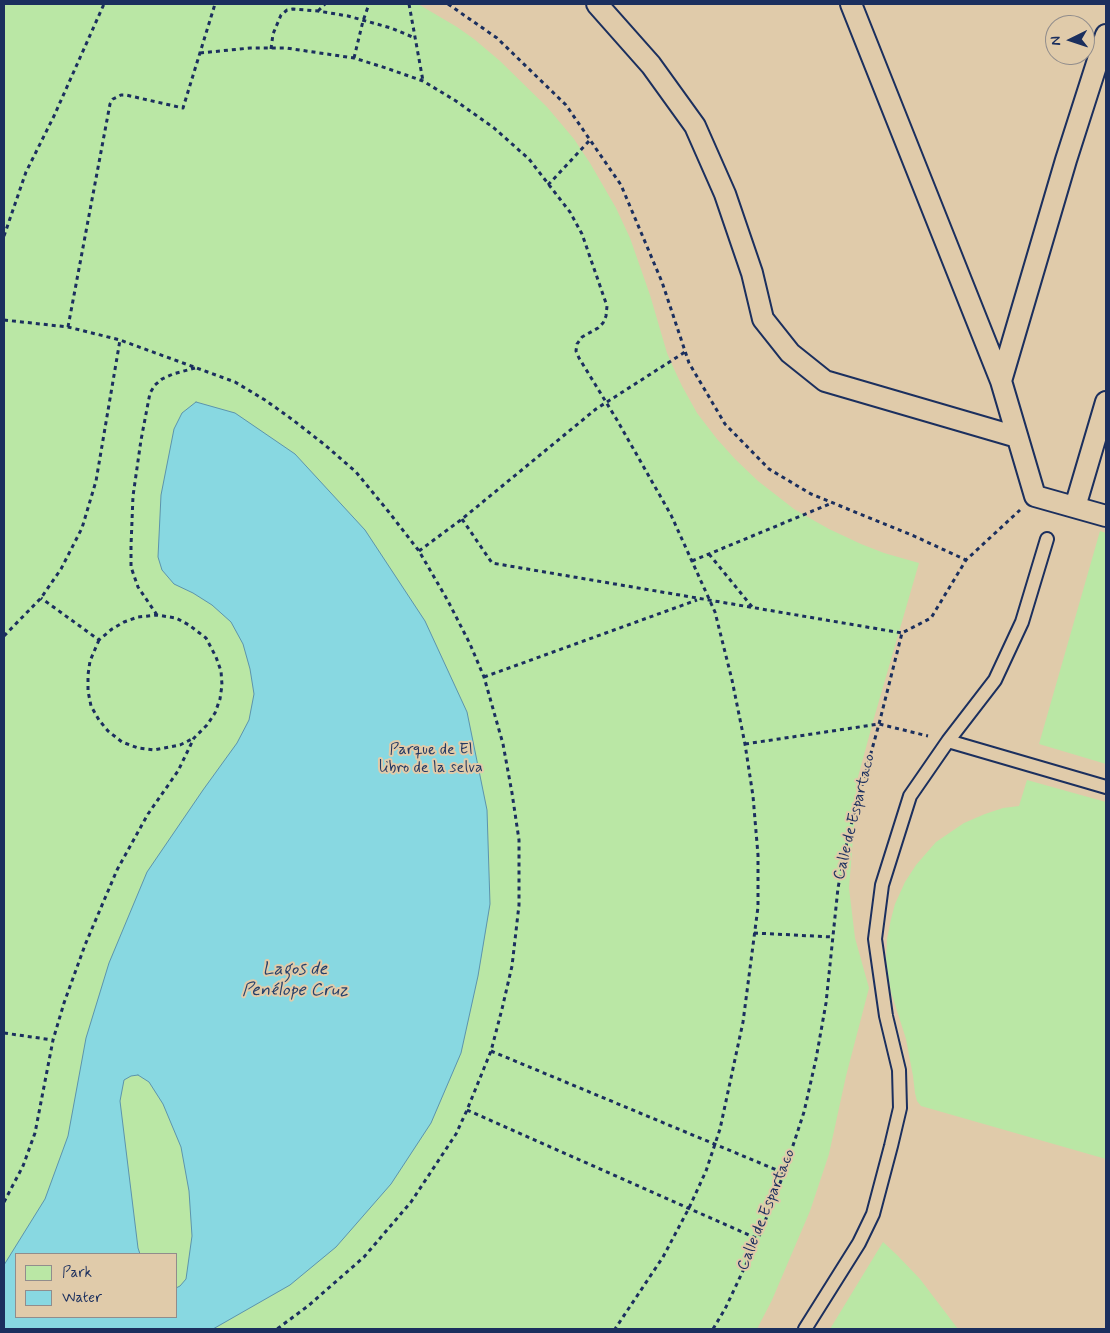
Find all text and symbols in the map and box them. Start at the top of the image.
north arrow [1045,15,1095,65]
text: N [1047,36,1065,46]
park label: Parque de El libro de la selva [379,741,483,779]
street label: Calle de Espartaco [830,752,880,882]
water label: Lagos de Penélope Cruz [242,959,348,1002]
street label: Calle de Espartaco [734,1147,800,1273]
legend [15,1253,178,1318]
text: Park [62,1263,92,1283]
text: Water [62,1288,102,1308]

